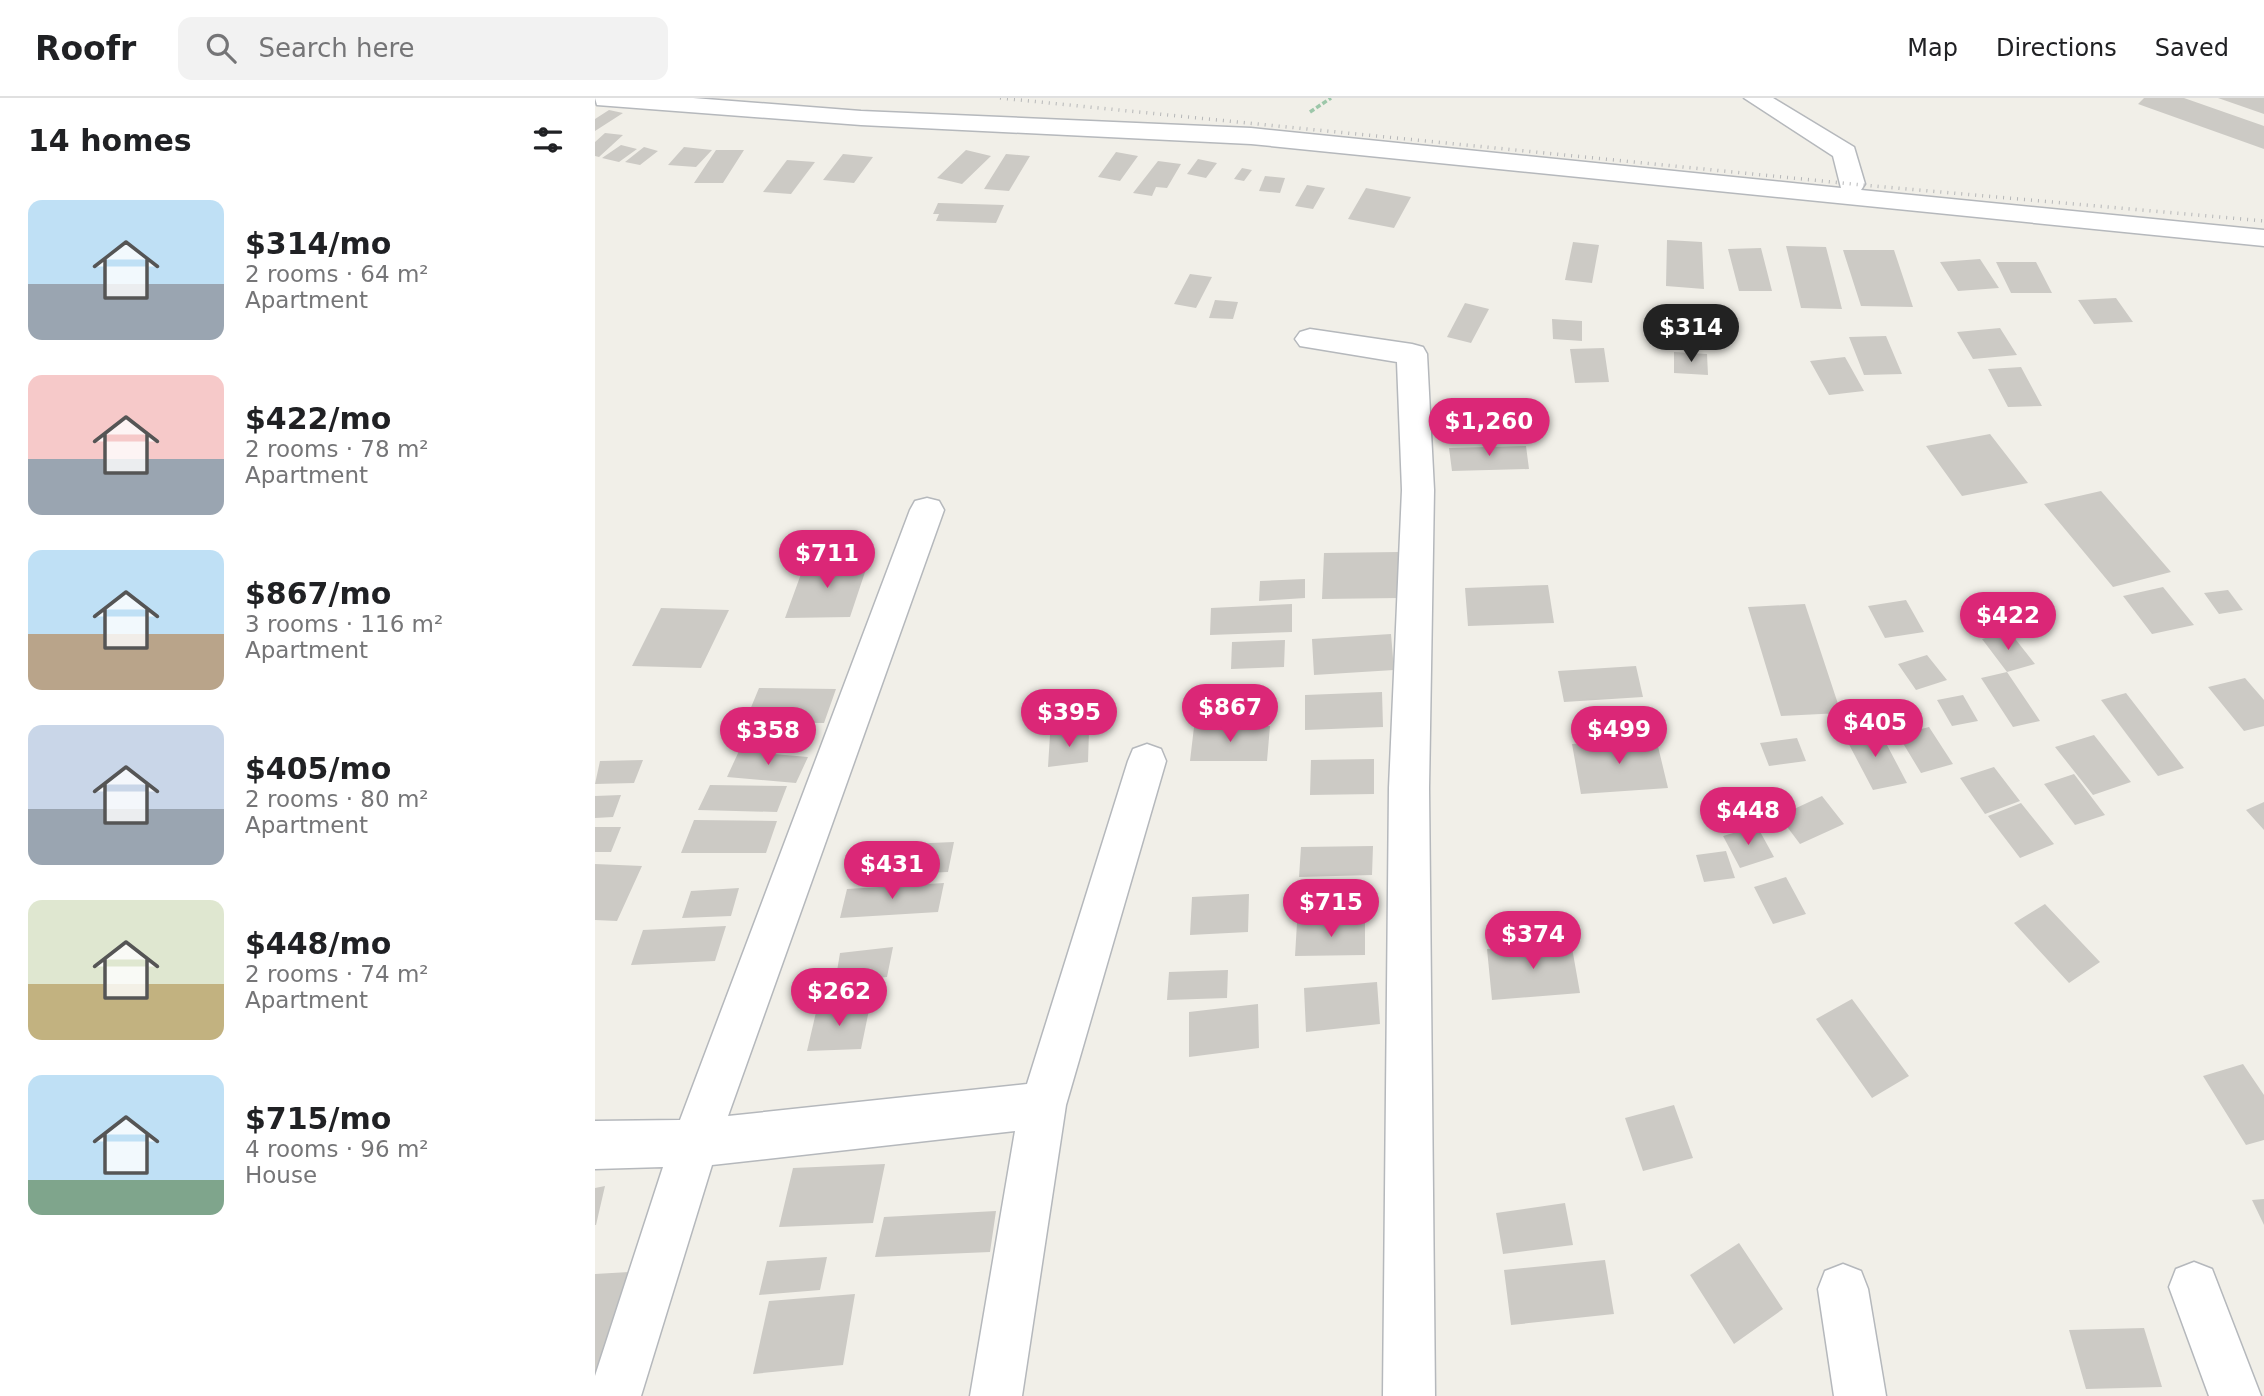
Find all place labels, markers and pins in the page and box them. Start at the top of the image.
pin: $314 [1650,304,1732,364]
pin: $1,260 [1432,398,1546,458]
pin: $711 [786,531,868,590]
pin: $422 [1967,592,2049,652]
pin: $867 [1189,684,1271,744]
pin: $395 [1028,690,1110,749]
pin: $405 [1834,700,1916,759]
pin: $499 [1578,706,1660,766]
pin: $358 [727,708,809,767]
pin: $448 [1707,788,1789,847]
pin: $431 [851,842,933,901]
pin: $715 [1290,880,1372,939]
pin: $374 [1492,912,1574,971]
pin: $262 [798,968,880,1028]

